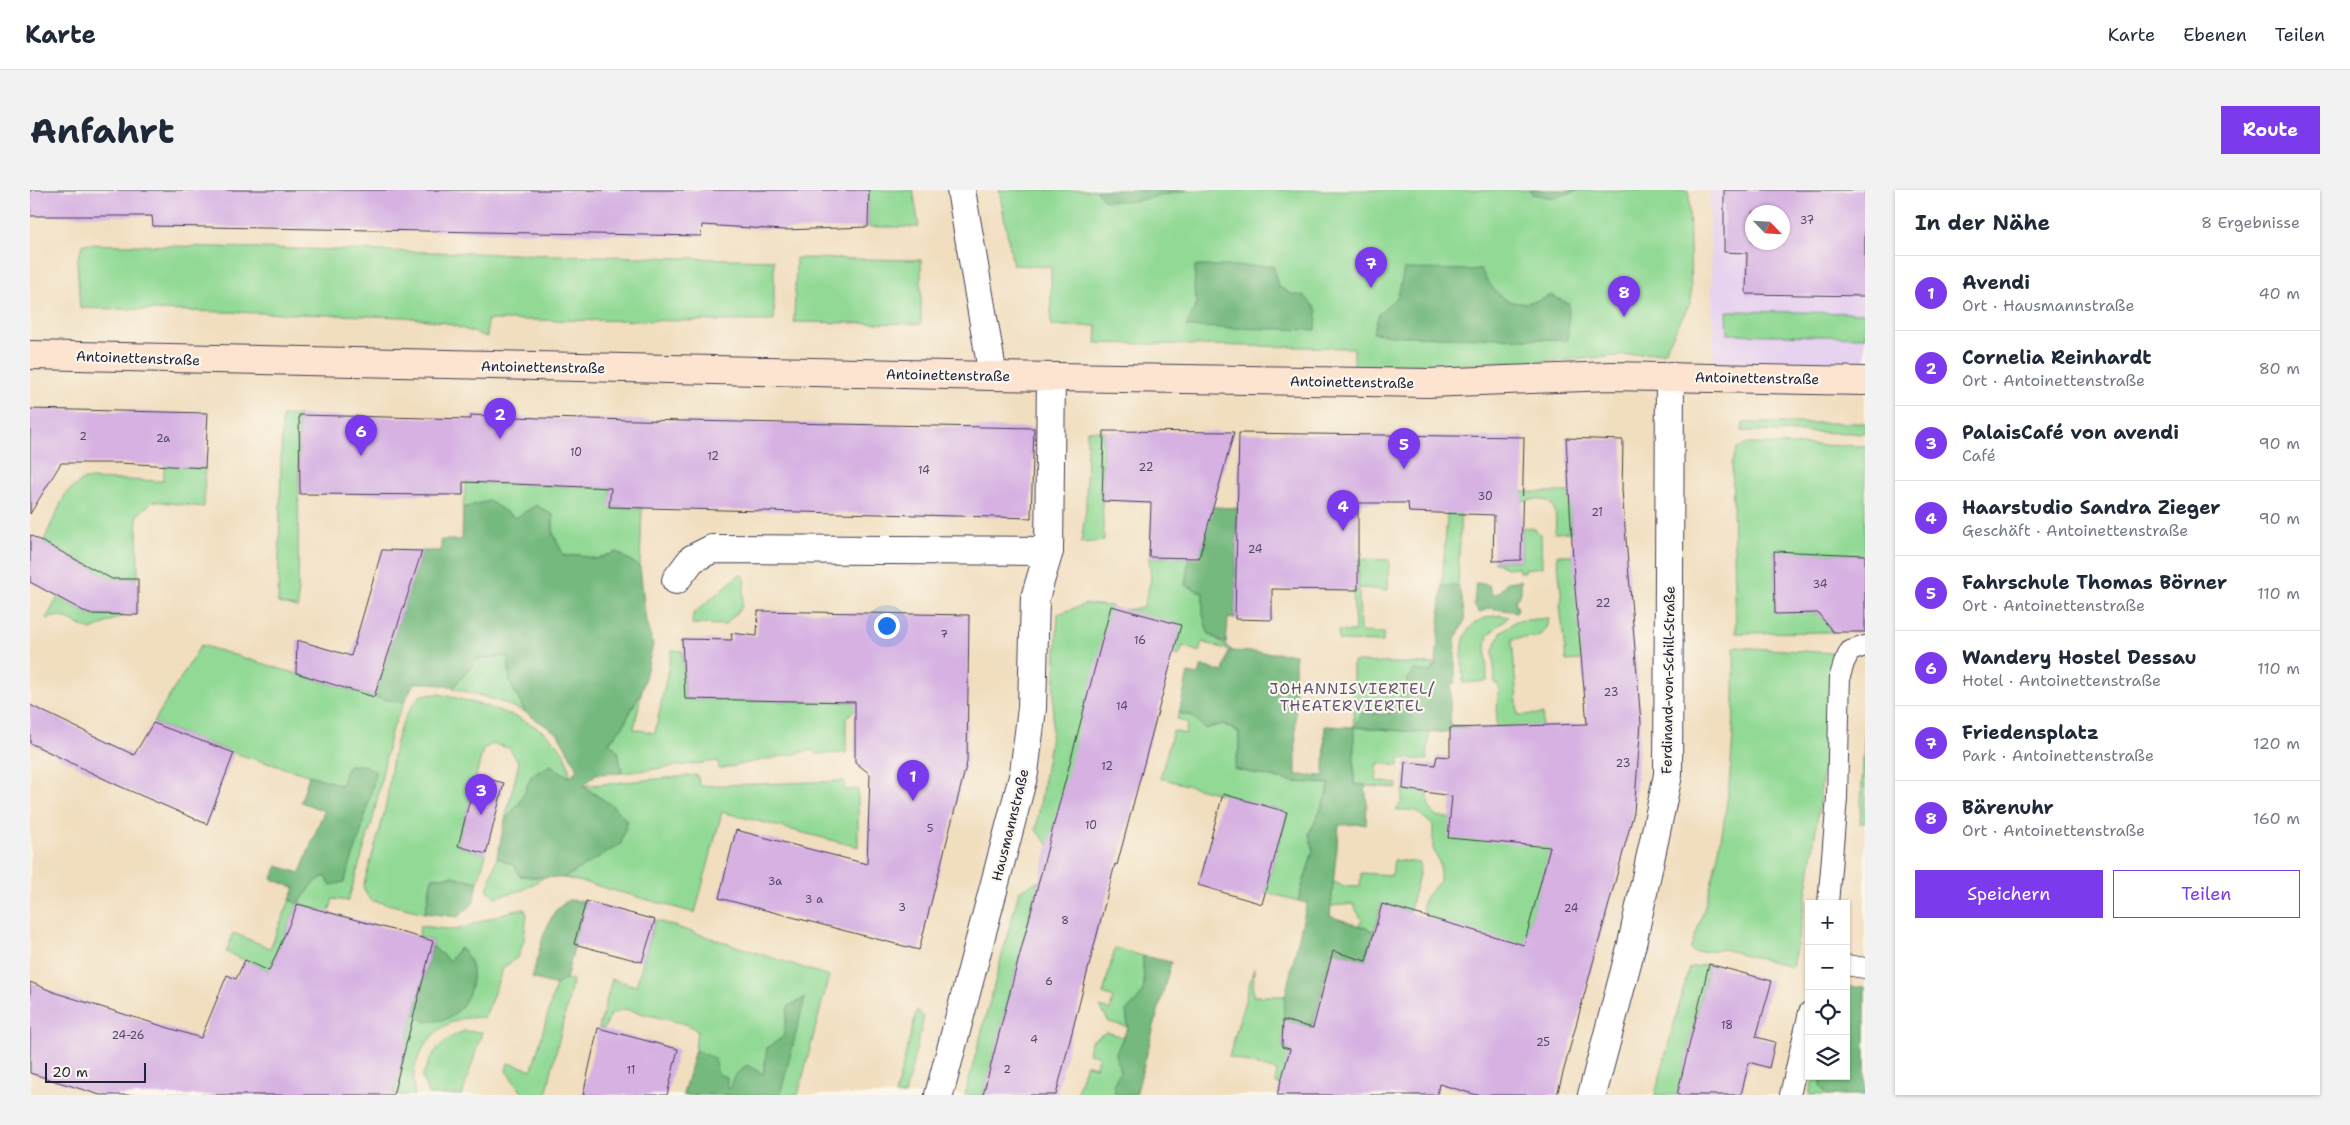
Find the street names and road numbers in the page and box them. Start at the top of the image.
street label: Antoinettenstraße [75,347,201,369]
street label: Antoinettenstraße [481,357,605,377]
street label: Antoinettenstraße [886,365,1010,385]
street label: Antoinettenstraße [1695,368,1819,388]
street label: Antoinettenstraße [1290,372,1414,392]
street label: Ferdinand-von-Schill-Straße [1657,586,1679,774]
street label: Hausmannstraße [987,767,1033,883]

